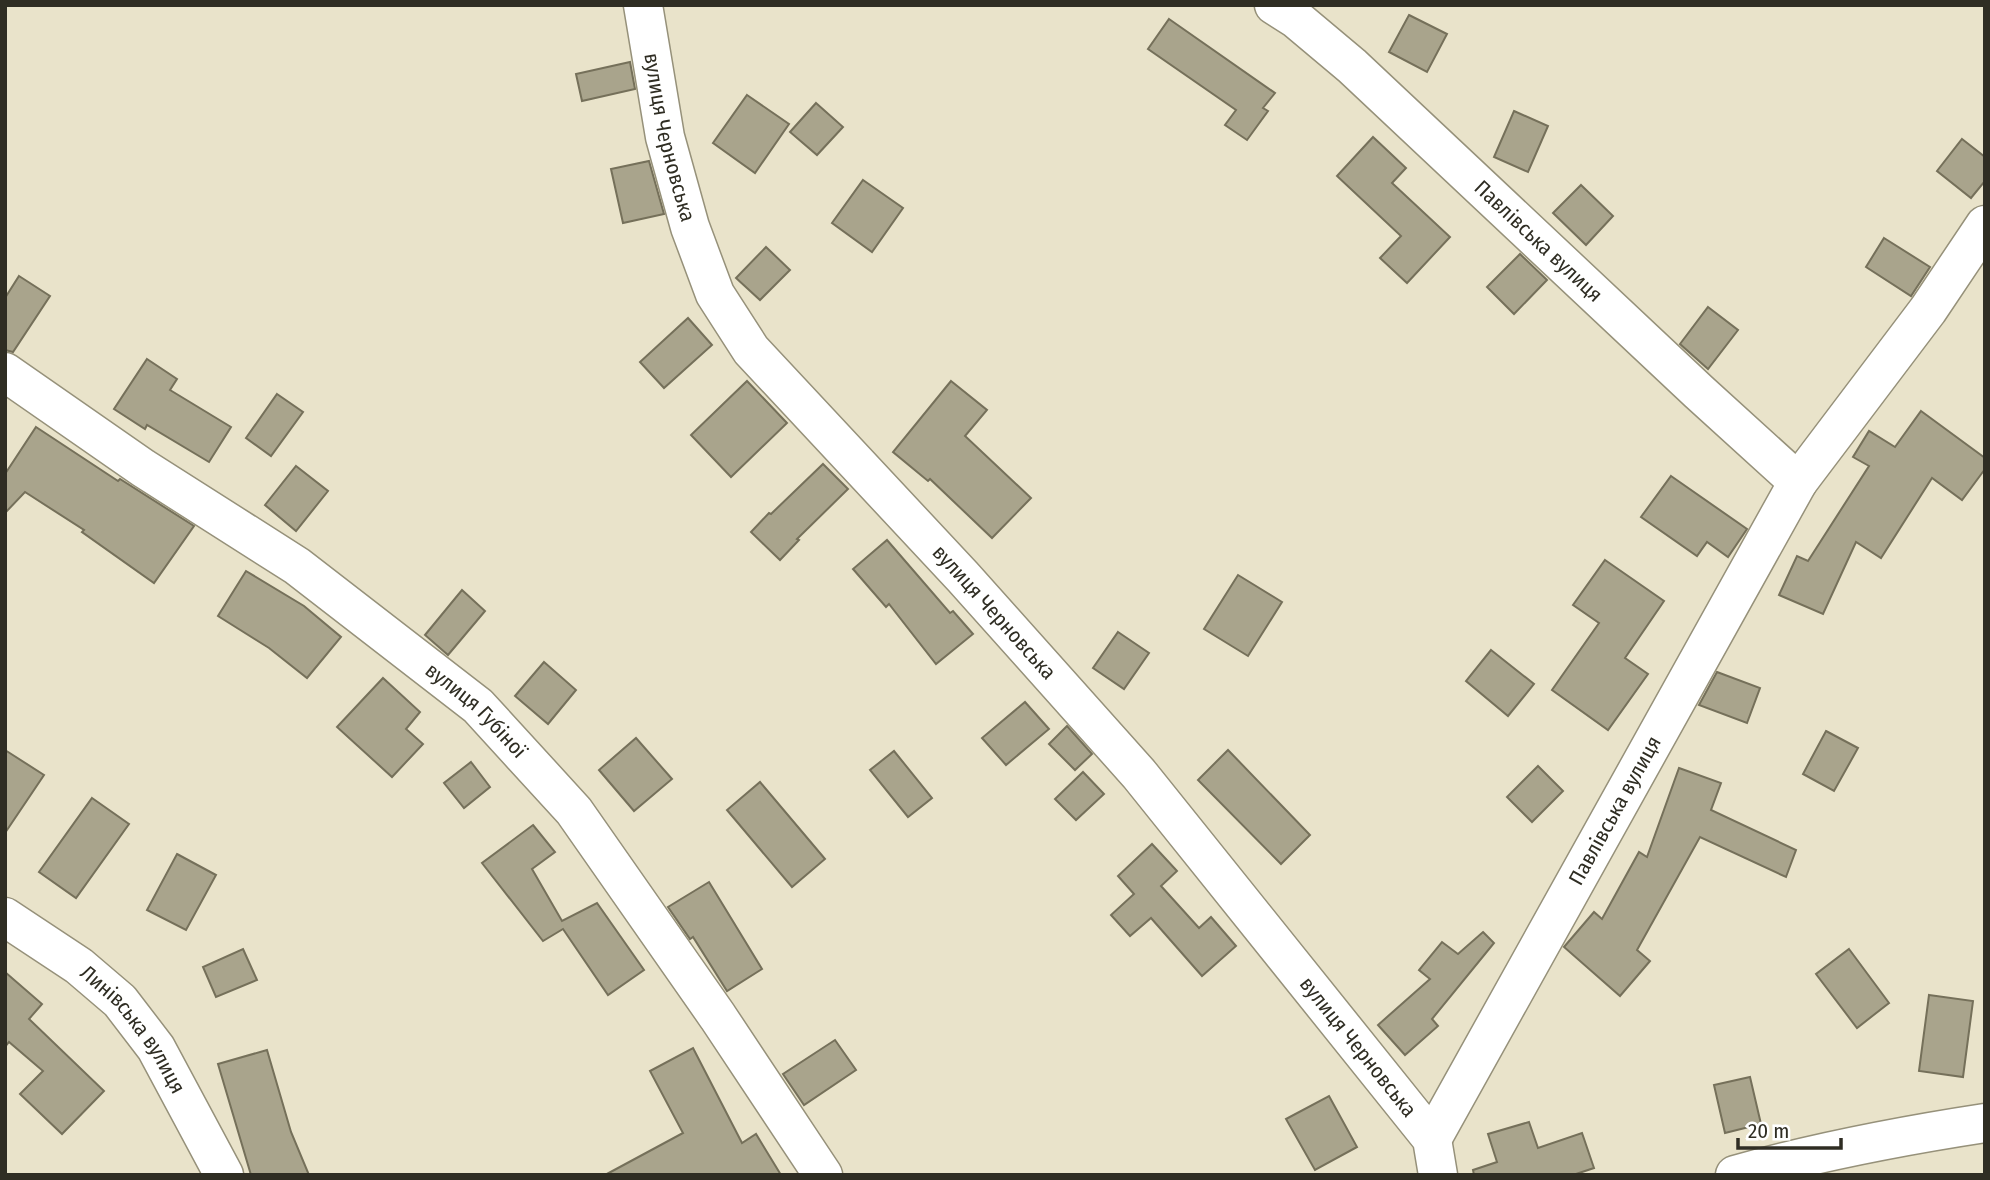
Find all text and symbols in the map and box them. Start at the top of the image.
street label: вулиця Черновська [638,51,701,225]
street label: Павлівська вулиця [1469,175,1608,308]
street label: вулиця Черновська [927,540,1061,685]
street label: вулиця Губіної [420,657,533,764]
street label: Павлівська вулиця [1563,731,1667,890]
street label: Линівська вулиця [75,960,191,1098]
street label: вулиця Черновська [1294,972,1422,1122]
scale bar [1738,1106,1841,1150]
text: 20 m [1748,1118,1789,1144]

